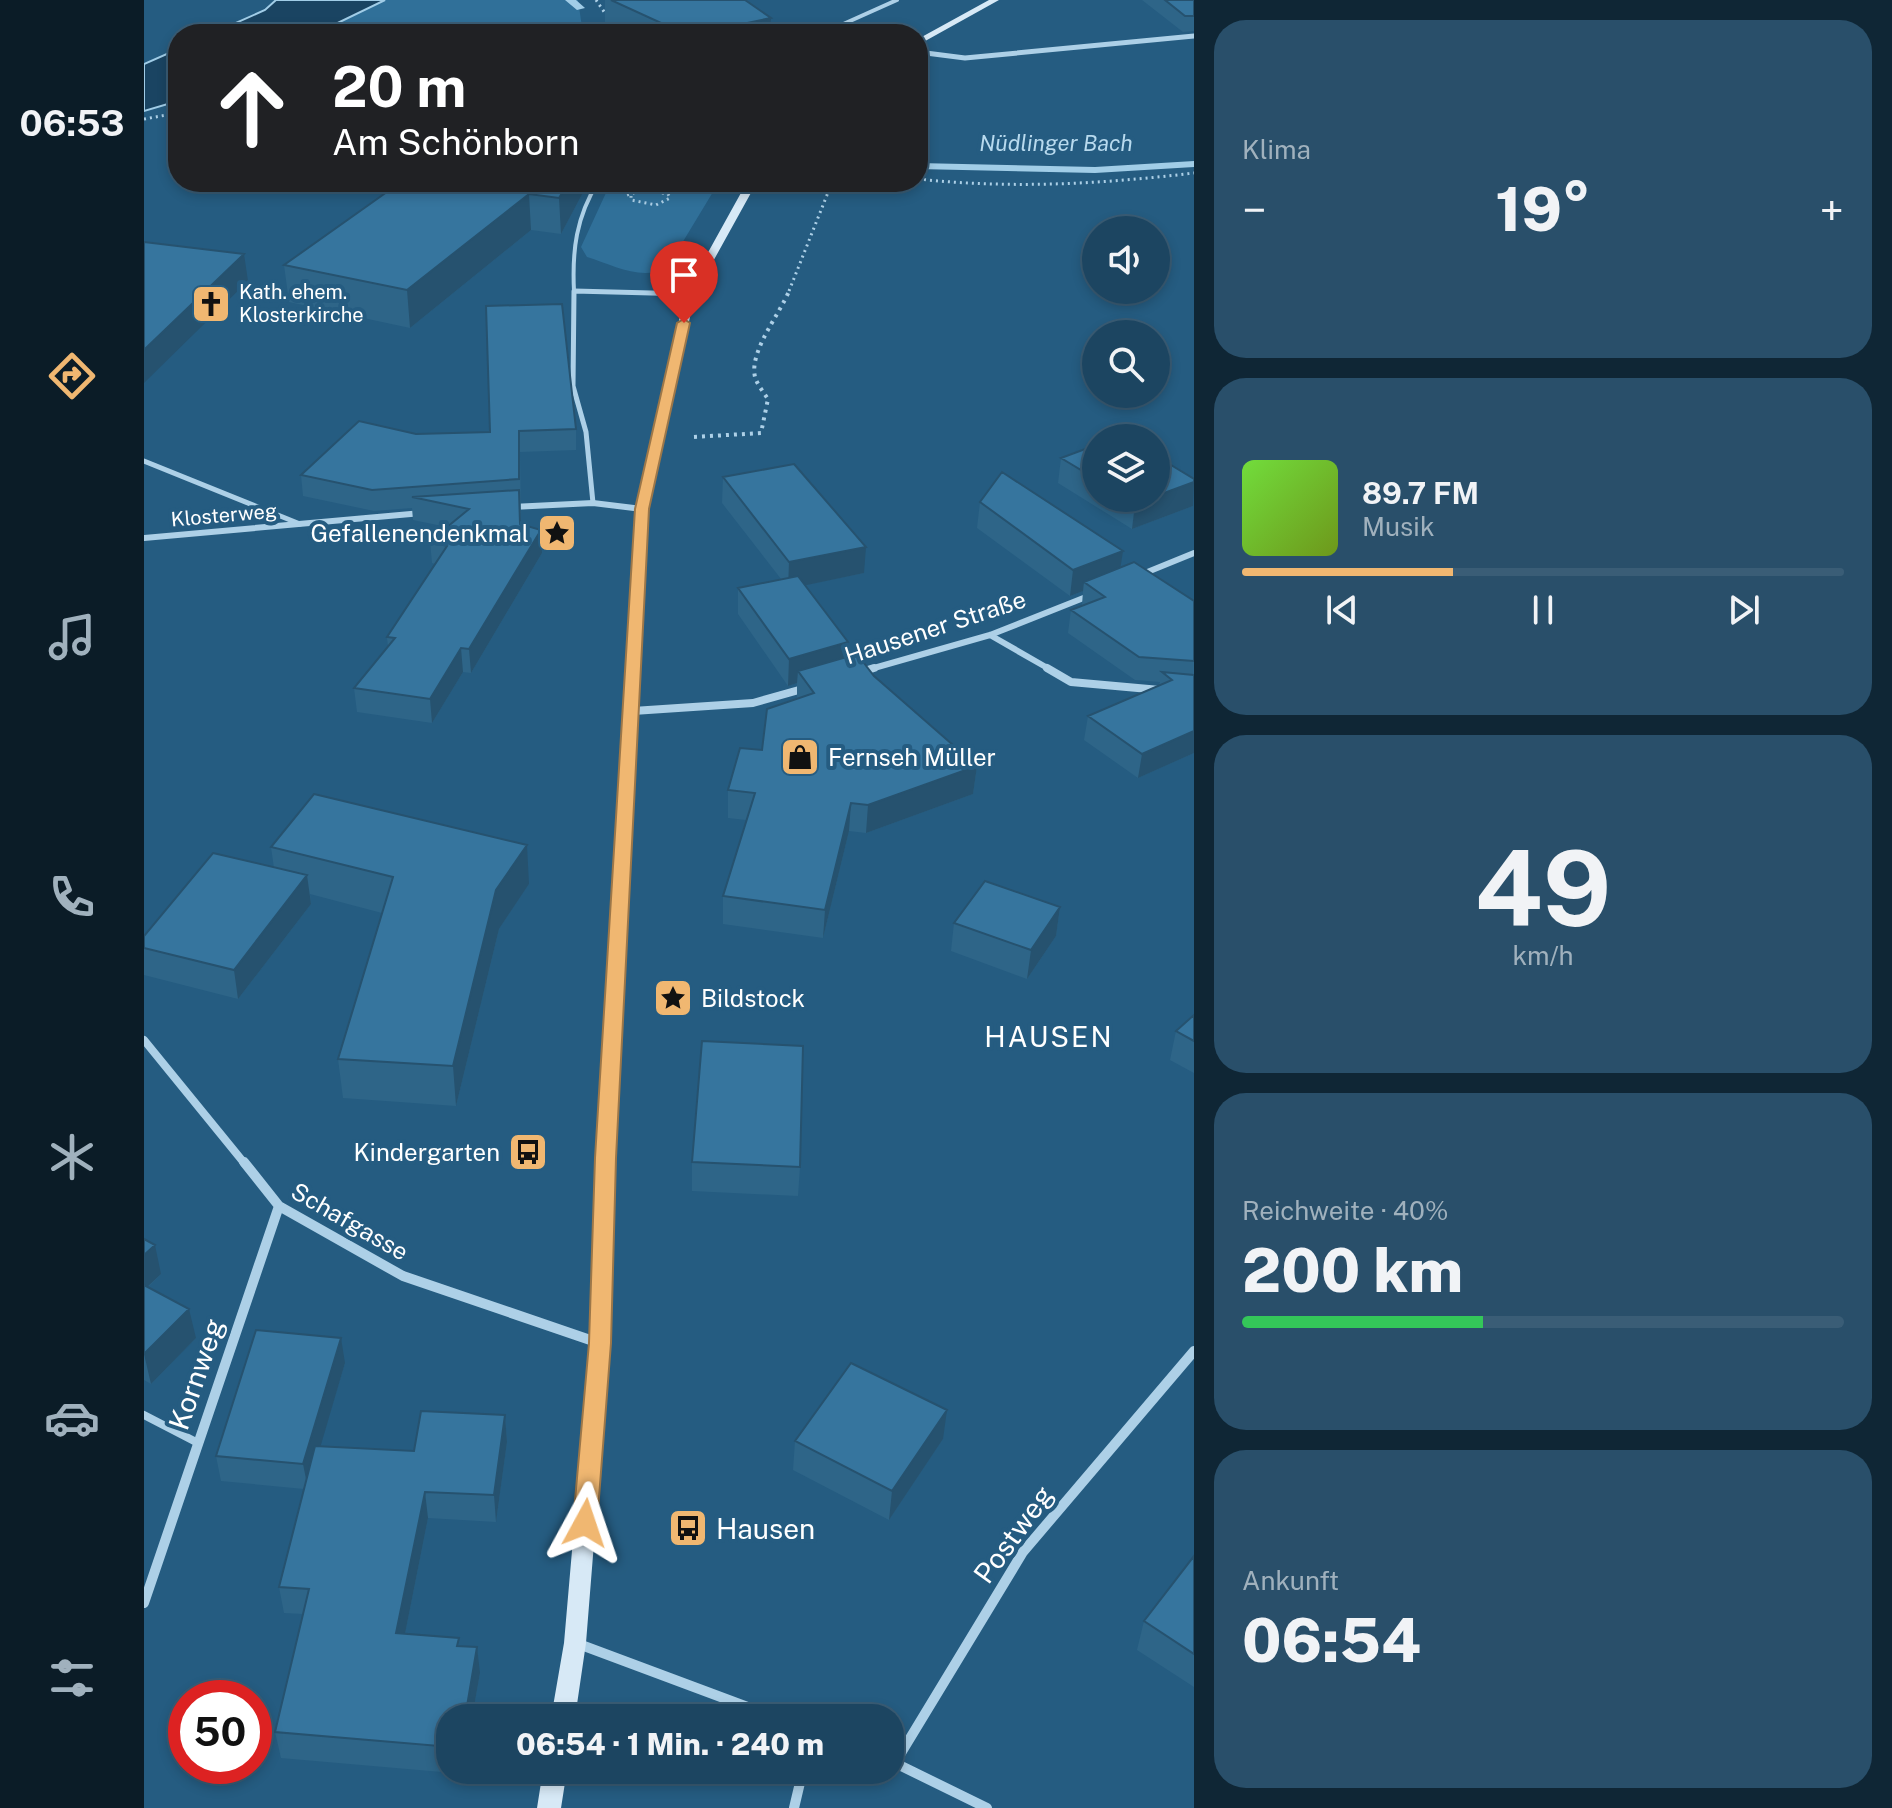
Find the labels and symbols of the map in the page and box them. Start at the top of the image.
water label: Nüdlinger Bach [979,130,1133,156]
pin [650,241,718,323]
place label: Kath. ehem. Klosterkirche [239,280,364,327]
church icon: Kath. ehem. Klosterkirche [190,283,232,325]
street label: Klosterweg [170,498,278,532]
place icon: Gefallenendenkmal [536,512,578,554]
place label: Gefallenendenkmal [310,519,529,547]
street label: Hausener Straße [841,585,1029,669]
shop icon: Fernseh Müller [779,736,821,778]
place label: Fernseh Müller [828,743,996,771]
place icon: Bildstock [652,977,694,1019]
place label: Bildstock [701,984,805,1012]
district label: HAUSEN [984,1020,1114,1053]
bus stop icon: Kindergarten [507,1131,549,1173]
place label: Kindergarten [353,1138,500,1166]
street label: Schafgasse [287,1176,413,1266]
street label: Kornweg [162,1314,230,1434]
street label: Postweg [966,1479,1060,1589]
position arrow [543,1481,627,1565]
bus stop icon: Hausen [667,1507,709,1549]
place label: Hausen [716,1512,815,1545]
speed limit sign: 50 [168,1680,272,1784]

